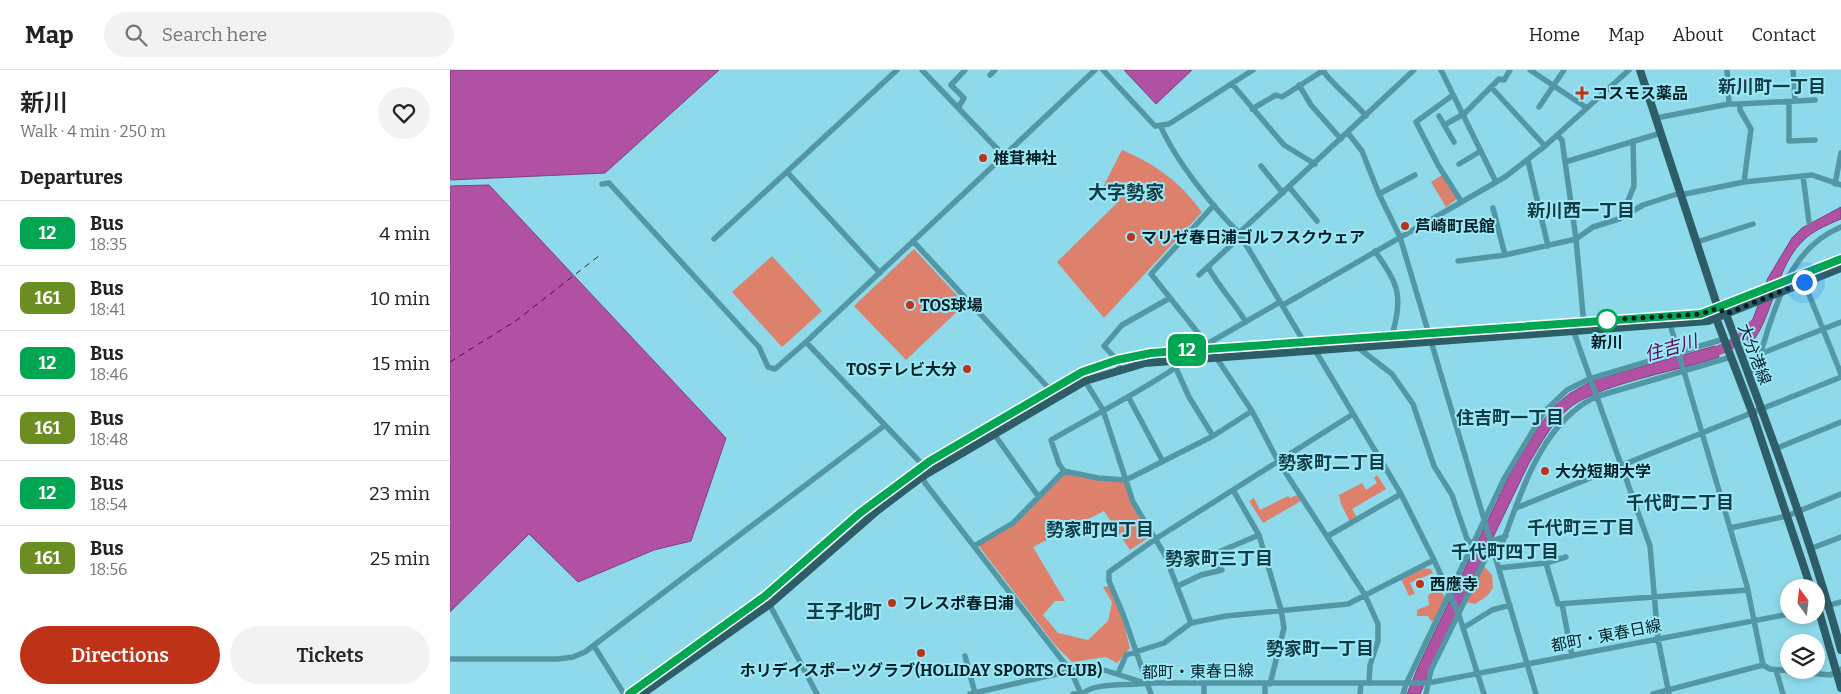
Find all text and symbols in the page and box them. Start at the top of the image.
search box [104,12,454,57]
text: Map [25,21,74,49]
icon: search [122,21,150,49]
text: Search here [162,23,267,46]
text: Home [1529,24,1580,46]
text: Map [1608,24,1644,46]
text: About [1672,24,1723,46]
text: Contact [1751,24,1816,46]
district label: 新川町一丁目 [1718,76,1826,98]
place label: コスモス薬品 [1592,84,1688,103]
button: heart [378,87,430,139]
marker: コスモス薬品 [1576,87,1588,99]
text: 新川 [20,89,68,117]
text: Walk · 4 min · 250 m [20,122,166,141]
place label: 椎茸神社 [993,149,1057,168]
marker: 椎茸神社 [977,152,989,164]
text: Departures [20,166,123,189]
district label: 大字勢家 [1088,181,1164,204]
district label: 新川西一丁目 [1527,200,1635,222]
text: Bus [90,212,124,235]
place label: 芦崎町民館 [1415,217,1495,236]
marker: 芦崎町民館 [1399,220,1411,232]
text: 12 [39,222,56,244]
text: 4 min [379,222,430,245]
place label: マリゼ春日浦ゴルフスクウェア [1141,228,1365,247]
marker: マリゼ春日浦ゴルフスクウェア [1125,231,1137,243]
text: 18:35 [90,235,127,254]
your location [1792,270,1817,295]
text: Bus [90,277,124,300]
text: 161 [35,287,60,309]
text: 10 min [370,287,430,310]
place label: TOS球場 [920,296,983,315]
marker: TOS球場 [904,299,916,311]
text: 18:41 [90,300,125,319]
marker: 新川 [1596,309,1618,331]
street label: 大分港線 [1734,321,1775,387]
water label: 住吉川 [1642,329,1702,366]
place label: 新川 [1591,333,1623,352]
line badge: 12 [1164,334,1210,366]
text: 12 [1178,339,1196,361]
text: Bus [90,342,124,365]
text: 12 [39,352,56,374]
text: 15 min [373,352,430,375]
place label: TOSテレビ大分 [846,360,957,379]
marker: TOSテレビ大分 [961,363,973,375]
text: 18:46 [90,365,128,384]
text: Bus [90,407,124,430]
district label: 住吉町一丁目 [1456,407,1564,429]
text: 161 [35,417,60,439]
text: 17 min [373,417,430,440]
text: 18:48 [90,430,128,449]
district label: 勢家町二丁目 [1278,452,1386,474]
place label: 大分短期大学 [1555,462,1651,481]
marker: 大分短期大学 [1539,465,1551,477]
text: Bus [90,472,124,495]
text: 12 [39,482,56,504]
text: 23 min [369,482,430,505]
district label: 千代町二丁目 [1626,492,1734,514]
text: 18:54 [90,495,127,514]
district label: 千代町三丁目 [1527,517,1635,539]
district label: 勢家町四丁目 [1046,519,1154,541]
text: Bus [90,537,124,560]
district label: 千代町四丁目 [1451,541,1559,563]
text: 161 [35,547,60,569]
text: 25 min [370,547,430,570]
district label: 勢家町三丁目 [1165,548,1273,570]
text: 18:56 [90,560,127,579]
place label: 西應寺 [1430,575,1478,594]
marker: 西應寺 [1414,578,1426,590]
north arrow [1780,579,1825,624]
map controls [1780,579,1825,679]
place label: フレスポ春日浦 [902,594,1014,613]
marker: フレスポ春日浦 [886,597,898,609]
district label: 王子北町 [806,600,882,623]
street label: 都町・東春日線 [1549,615,1663,656]
button: Directions [20,626,220,684]
button: Tickets [230,626,430,684]
button: layers [1780,634,1825,679]
district label: 勢家町一丁目 [1266,638,1374,660]
marker: ホリデイスポーツグラブ(HOLIDAY SPORTS CLUB) [915,647,927,659]
place label: ホリデイスポーツグラブ(HOLIDAY SPORTS CLUB) [740,661,1102,680]
street label: 都町・東春日線 [1142,661,1254,682]

